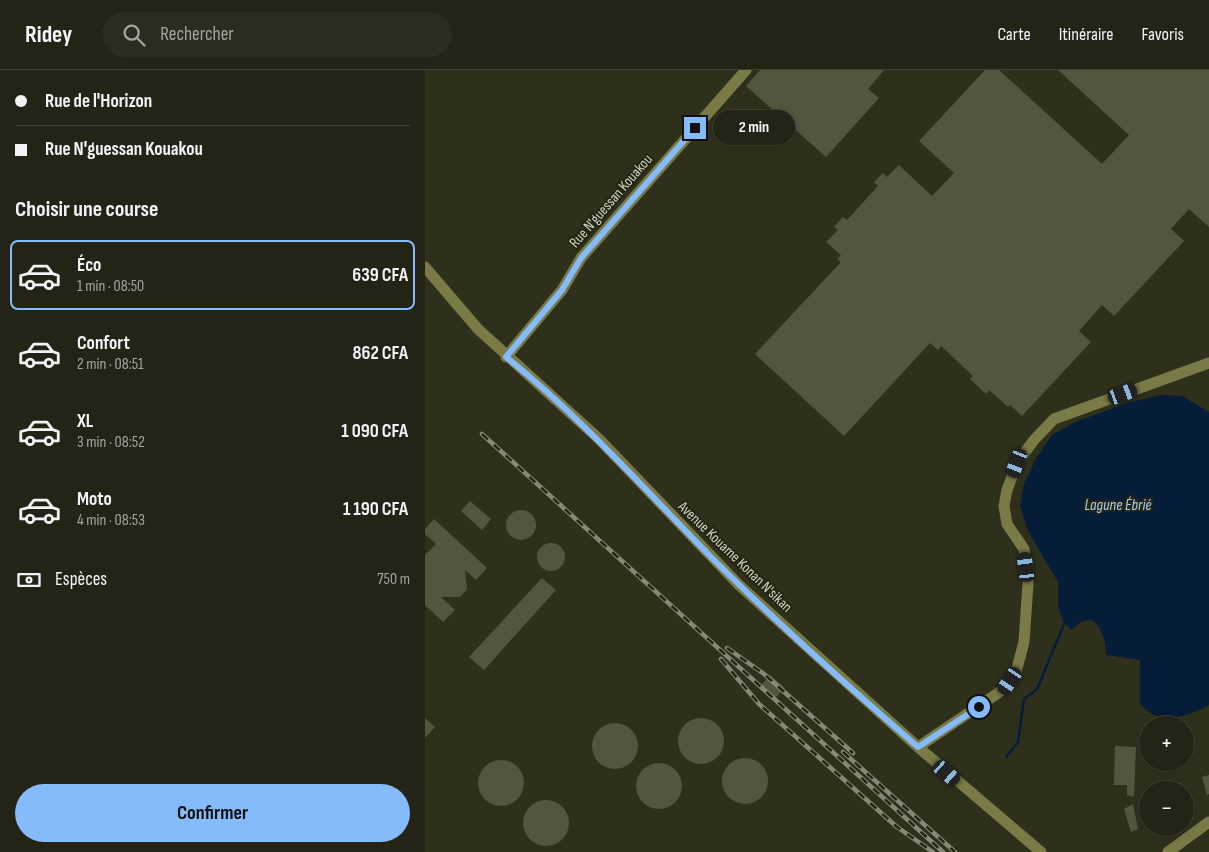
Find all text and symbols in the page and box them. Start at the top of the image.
search box [102,12,452,57]
text: Ridey [25,20,72,49]
icon: search [120,21,148,49]
text: Rechercher [160,23,234,46]
text: Carte [997,24,1031,45]
text: Itinéraire [1059,24,1113,45]
text: Favoris [1141,24,1184,45]
text: Rue de l'Horizon [45,90,152,113]
callout: 2 min [713,110,795,146]
route end [684,117,706,139]
text: 2 min [739,118,769,137]
text: Rue N'guessan Kouakou [45,138,203,161]
street label: Rue N'guessan Kouakou [565,150,657,252]
text: Choisir une course [15,196,158,223]
icon: car [17,253,62,298]
text: Éco [77,254,101,277]
text: 639 CFA [352,264,408,287]
text: 1 min · 08:50 [77,277,144,296]
icon: car [17,331,62,376]
text: Confort [77,332,130,355]
text: 862 CFA [352,342,408,365]
text: 2 min · 08:51 [77,355,144,374]
car [1106,382,1139,406]
icon: car [17,409,62,454]
text: XL [77,410,93,433]
text: 1 090 CFA [341,420,408,443]
text: 3 min · 08:52 [77,433,145,452]
car [1004,446,1029,480]
icon: car [17,487,62,532]
text: Moto [77,488,112,511]
water label: Lagune Ébrié [1084,496,1152,515]
street label: Avenue Kouame Konan N'sikan [673,497,796,617]
text: 1 190 CFA [343,498,408,521]
text: 4 min · 08:53 [77,511,145,530]
car [1016,551,1035,583]
icon: cash [15,566,43,594]
text: Espèces [55,568,107,591]
text: 750 m [377,570,410,589]
car [995,664,1024,698]
route start [968,696,990,718]
map controls [1139,716,1194,836]
button: + [1139,716,1194,771]
car [930,757,963,789]
button: − [1139,781,1194,836]
button: Confirmer [15,784,410,842]

